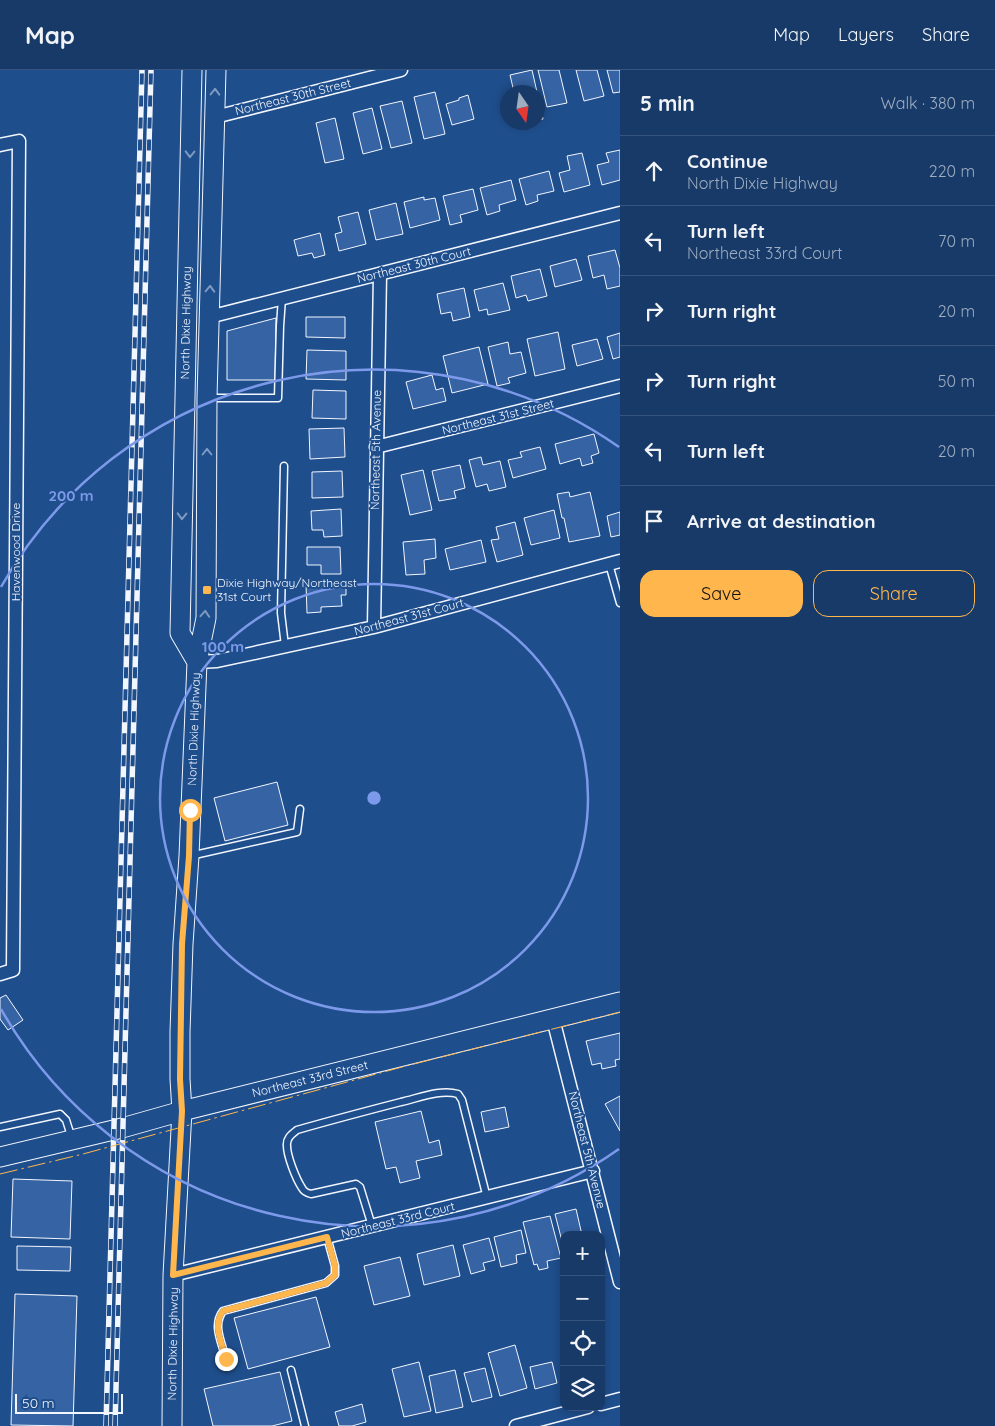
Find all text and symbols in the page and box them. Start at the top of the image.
text: Map [25,20,75,50]
text: Map [773,23,810,46]
text: Layers [838,23,894,46]
text: Share [922,23,970,46]
street label: Northeast 30th Street [233,75,352,118]
north arrow [500,85,545,130]
one-way arrow [210,88,220,96]
text: 5 min [640,90,695,116]
text: Walk · 380 m [880,93,975,113]
text: Continue [687,149,768,173]
one-way arrow [185,150,195,158]
icon: ahead [640,157,668,185]
text: 220 m [929,161,975,181]
text: North Dixie Highway [687,173,838,193]
text: Turn left [687,219,765,243]
icon: left [640,227,668,255]
text: 70 m [938,231,975,251]
street label: Northeast 30th Court [355,243,472,286]
text: Northeast 33rd Court [687,243,843,263]
street label: North Dixie Highway [177,266,194,380]
one-way arrow [204,285,215,293]
icon: right [640,297,668,325]
text: Turn right [687,299,776,323]
text: 20 m [938,301,975,321]
icon: right [640,367,668,395]
text: Turn right [687,369,776,393]
text: 50 m [938,371,975,391]
street label: Northeast 5th Avenue [367,390,384,510]
street label: Northeast 31st Street [440,395,556,438]
icon: left [640,437,668,465]
text: Turn left [687,439,765,463]
text: 20 m [938,441,975,461]
one-way arrow [202,447,212,455]
text: 200 m [49,486,94,505]
street label: Havenwood Drive [8,502,23,601]
icon: arrive [640,507,668,535]
text: Arrive at destination [687,509,876,533]
one-way arrow [177,512,187,520]
button: Save [640,570,803,617]
button: Share [813,570,975,617]
place label: Dixie Highway/Northeast 31st Court [217,575,357,604]
marker: Dixie Highway/Northeast 31st Court [201,584,213,596]
street label: Northeast 31st Court [352,595,465,638]
one-way arrow [200,610,211,618]
text: 100 m [202,637,244,656]
street label: North Dixie Highway [184,672,203,786]
centre of rings [365,789,383,807]
route start [179,799,202,822]
street label: Northeast 33rd Street [250,1057,369,1100]
street label: Northeast 5th Avenue [566,1090,609,1210]
street label: Northeast 33rd Court [339,1198,456,1241]
map controls [560,1231,605,1411]
button: + [560,1231,605,1276]
button: − [560,1276,605,1321]
street label: North Dixie Highway [164,1287,181,1401]
button: locate [560,1321,605,1366]
route end [215,1348,238,1371]
button: layers [560,1366,605,1411]
scale bar [15,1391,122,1414]
text: 50 m [22,1394,55,1412]

